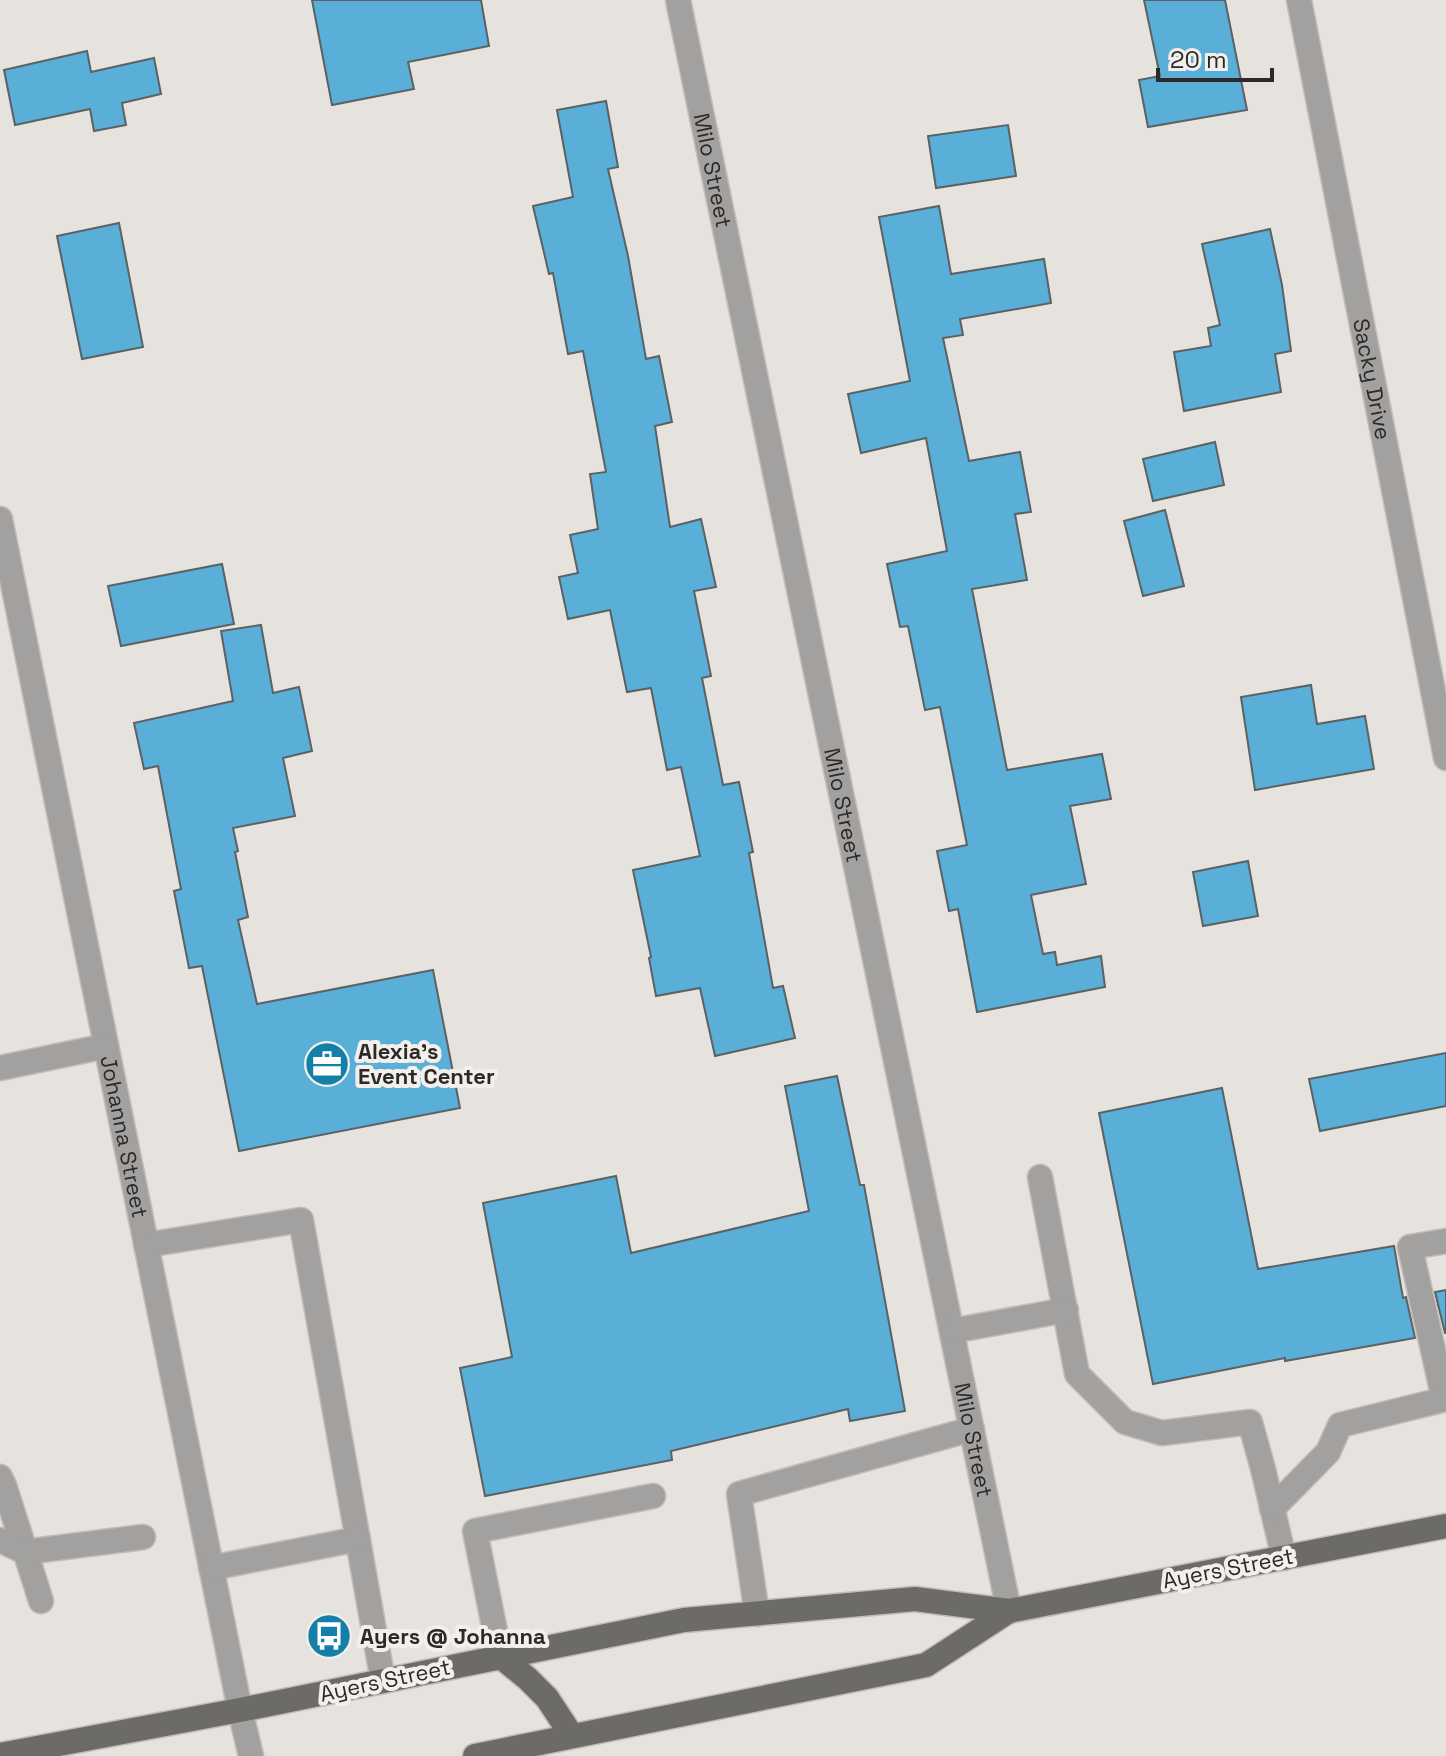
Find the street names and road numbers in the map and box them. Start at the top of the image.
street label: Milo Street [688,111,738,230]
street label: Sacky Drive [1347,316,1398,442]
street label: Milo Street [818,745,869,865]
street label: Johanna Street [94,1053,154,1220]
street label: Milo Street [948,1380,999,1500]
street label: Ayers Street [1160,1542,1296,1594]
street label: Ayers Street [317,1652,453,1708]

